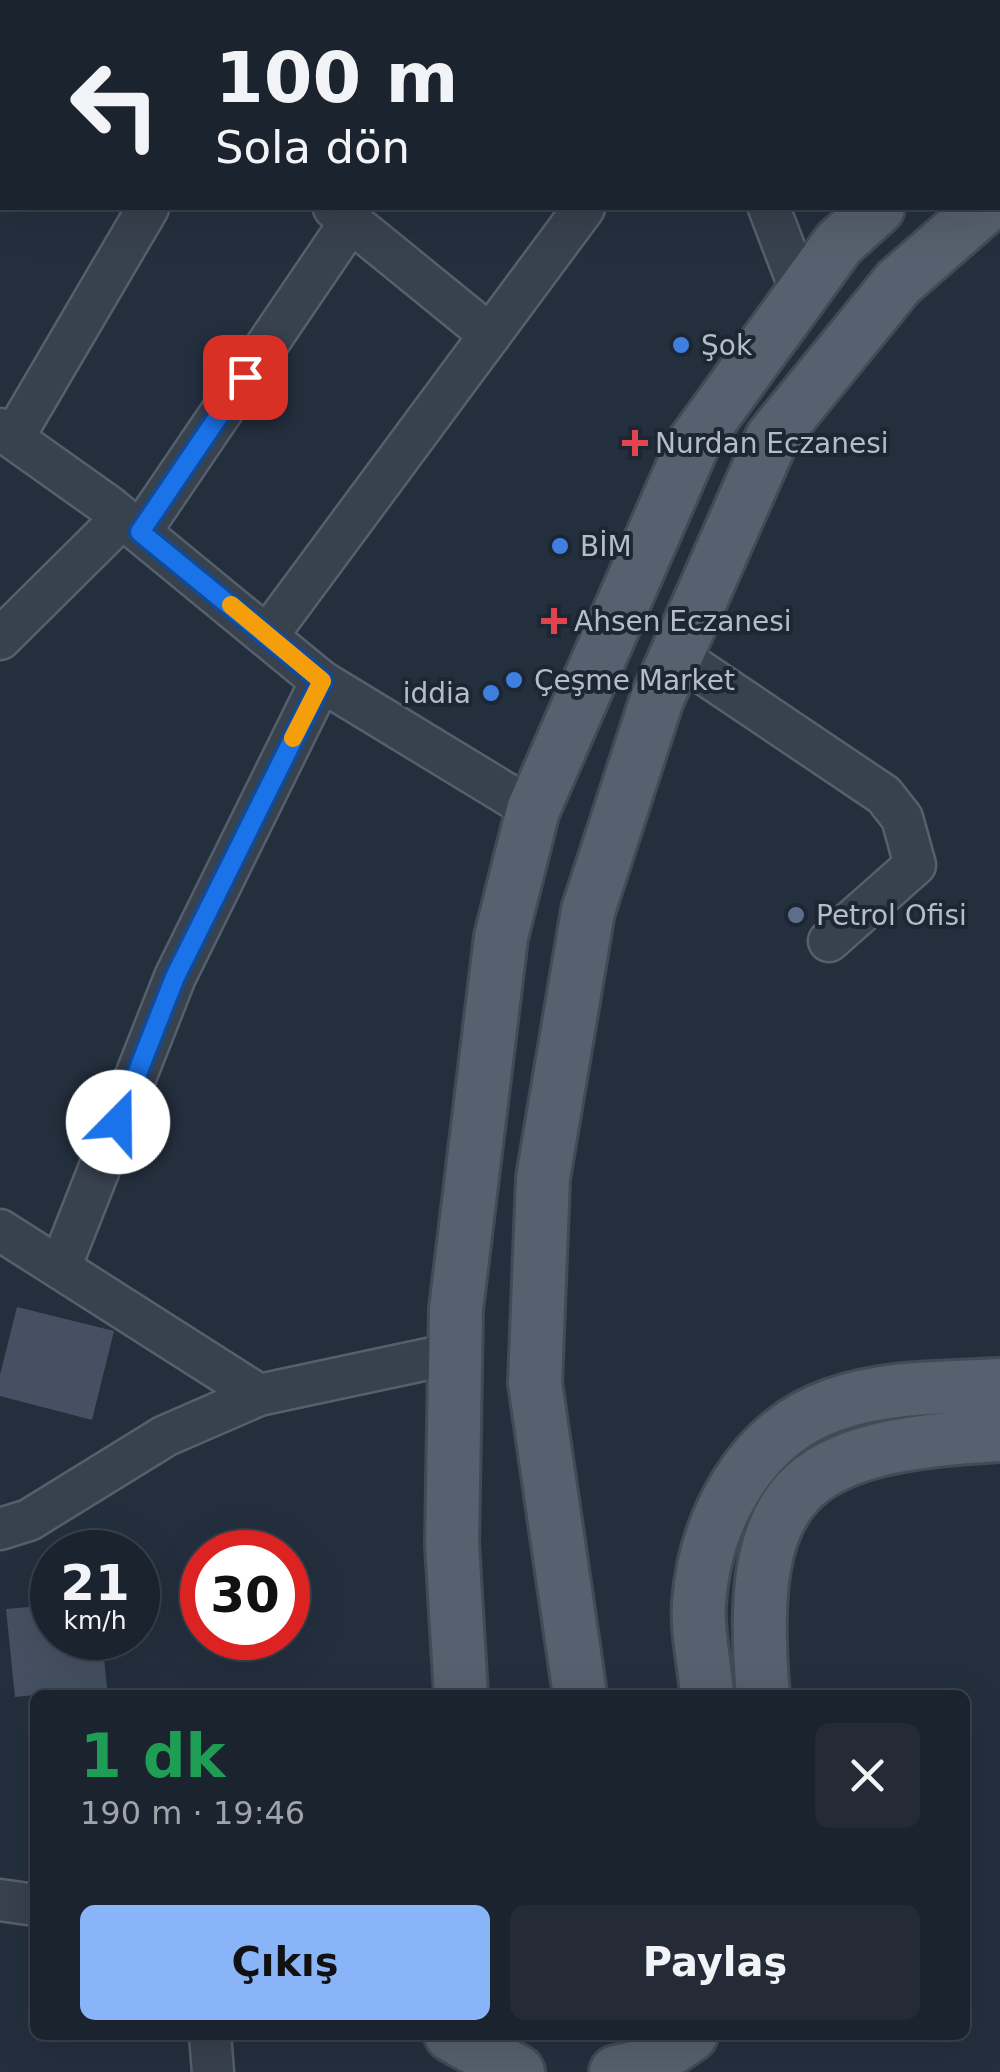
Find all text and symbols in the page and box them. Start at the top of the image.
text: 100 m [215,37,458,119]
icon: left [50,40,180,170]
text: Sola dön [215,121,410,174]
place label: Şok [701,329,753,362]
marker: Şok [670,334,692,356]
pin [203,335,288,420]
icon: arrive [218,350,273,405]
place label: Nurdan Eczanesi [655,427,889,460]
marker: Nurdan Eczanesi [624,432,646,454]
place label: BİM [580,530,632,563]
marker: BİM [549,535,571,557]
place label: Ahsen Eczanesi [574,605,792,638]
marker: Ahsen Eczanesi [543,610,565,632]
place label: Çeşme Market [534,664,735,697]
marker: Çeşme Market [503,669,525,691]
place label: iddia [403,677,471,710]
marker: iddia [480,682,502,704]
place label: Petrol Ofisi [816,899,967,932]
marker: Petrol Ofisi [785,904,807,926]
position arrow [66,1070,170,1174]
speed limit sign: 30 [180,1530,310,1660]
text: 21 [60,1554,130,1612]
text: km/h [63,1606,127,1635]
text: 1 dk [80,1721,226,1791]
button: close [815,1723,920,1828]
text: 190 m · 19:46 [80,1794,305,1832]
button: Çıkış [80,1905,490,2020]
button: Paylaş [510,1905,920,2020]

